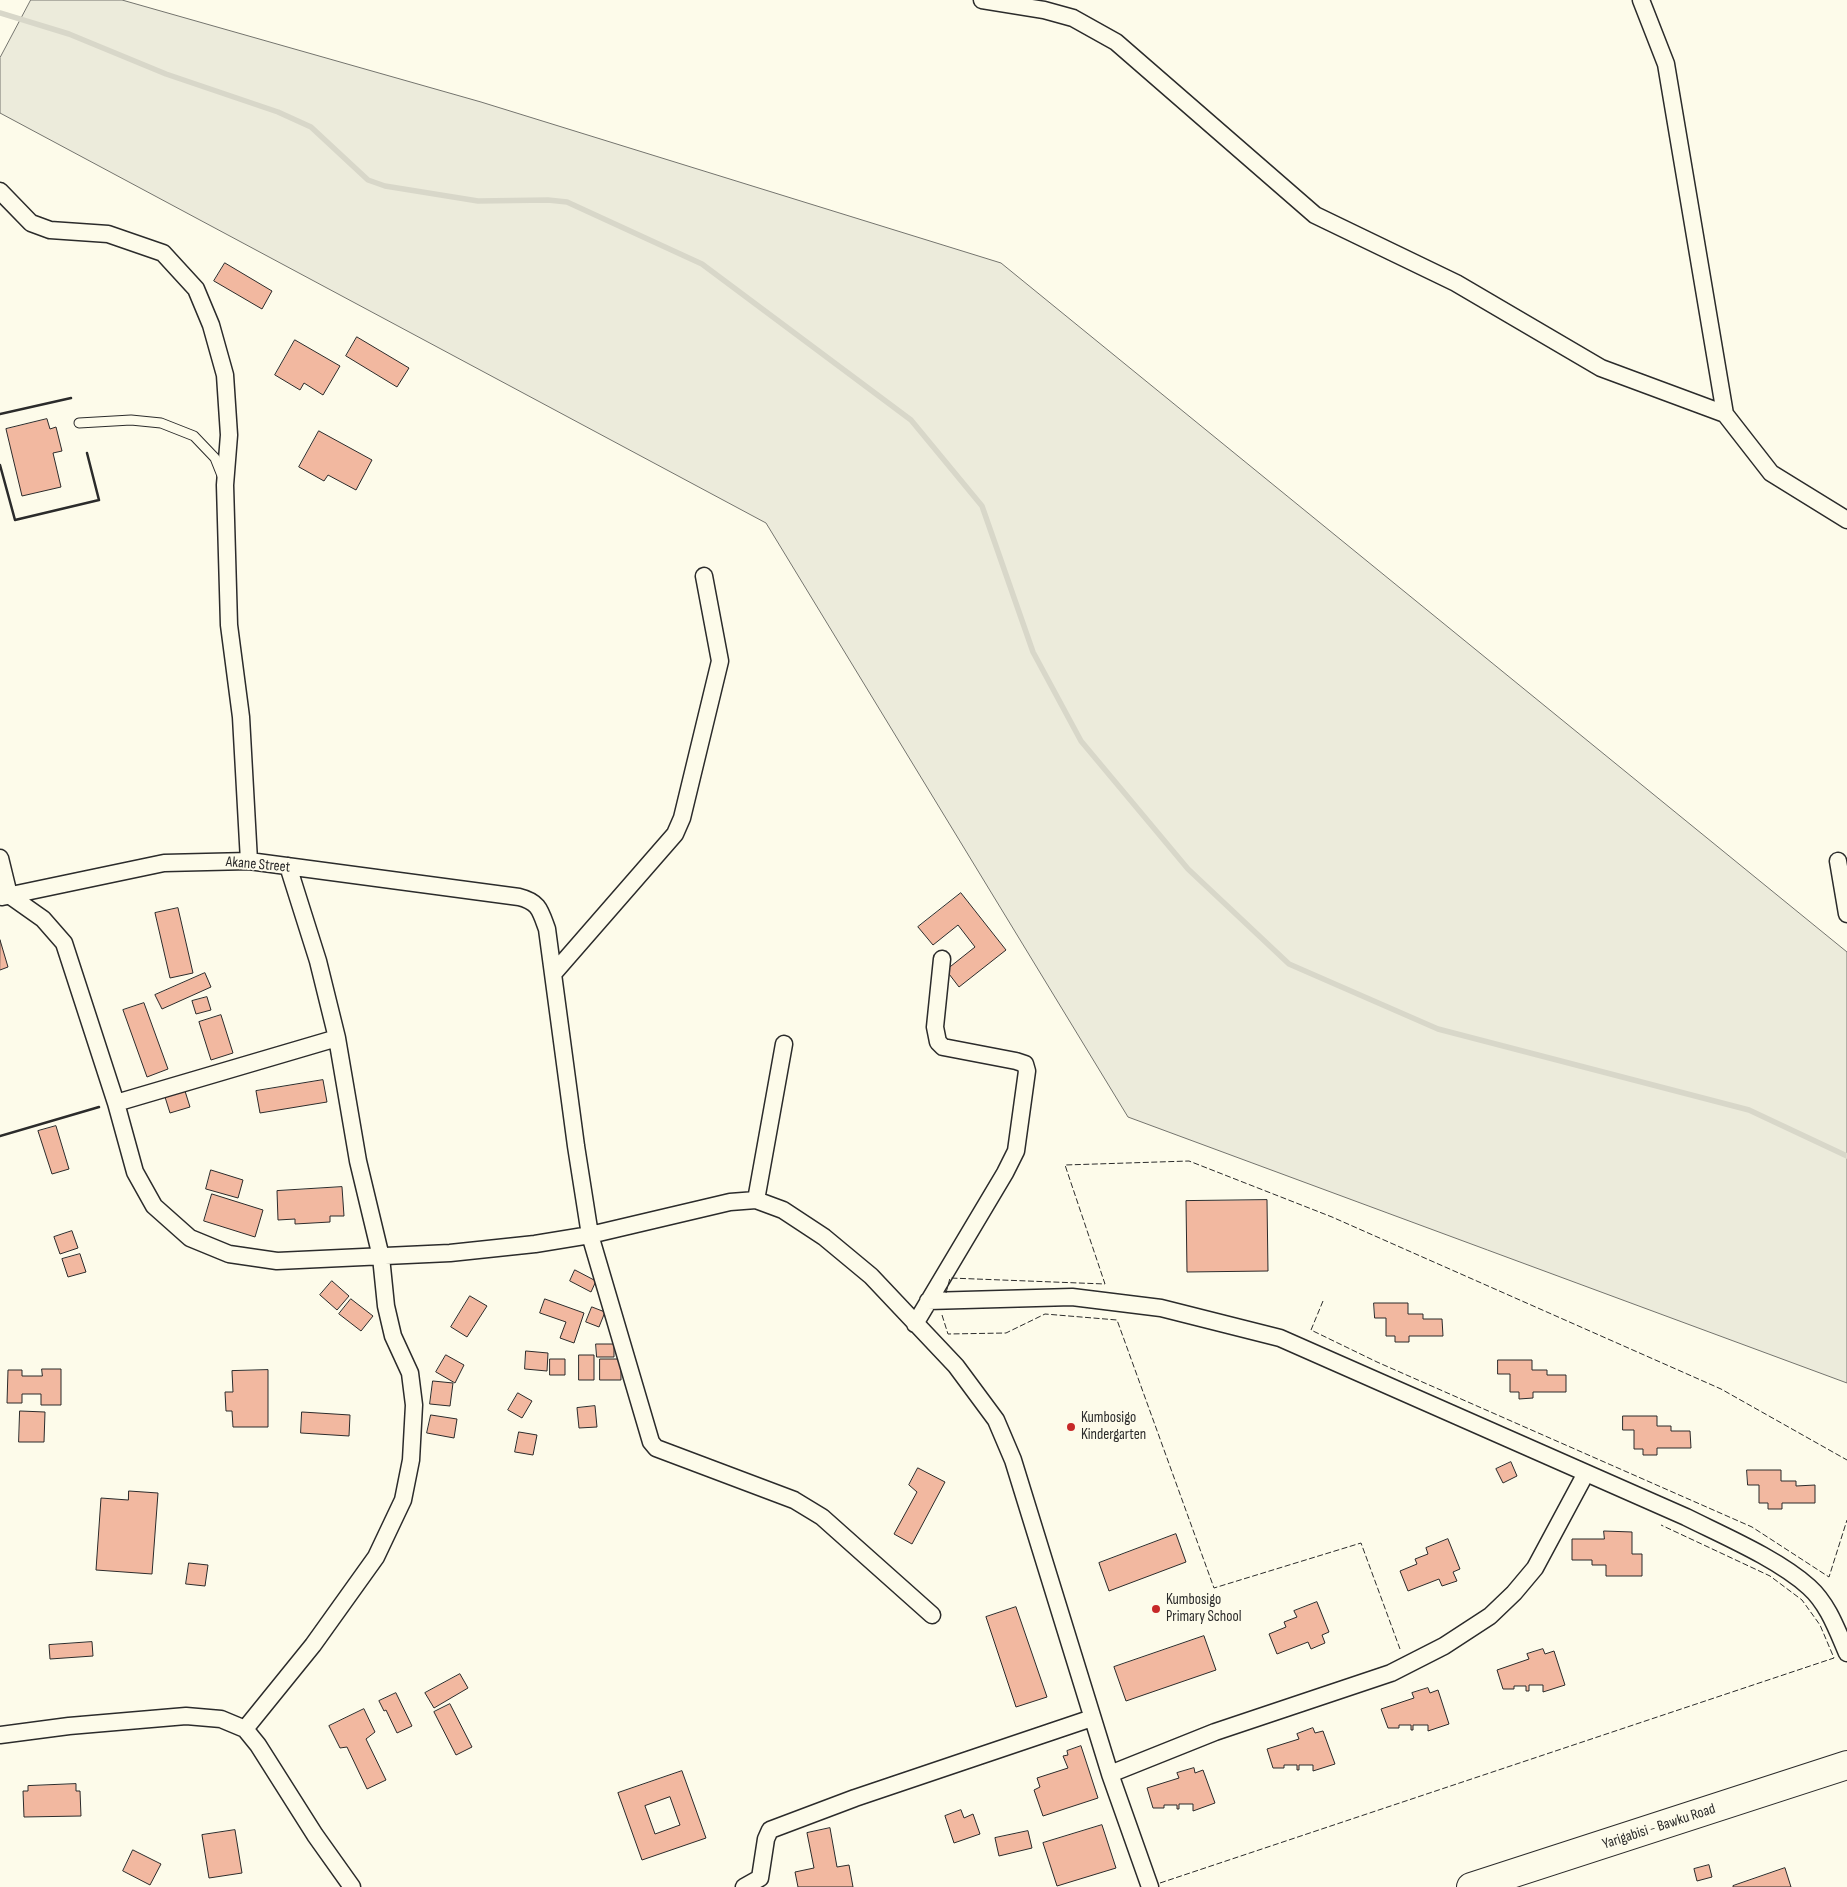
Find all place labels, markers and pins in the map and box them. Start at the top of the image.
place label: Kumbosigo Kindergarten [1081,1409,1146,1444]
marker: Kumbosigo Kindergarten [1065,1421,1077,1433]
place label: Kumbosigo Primary School [1166,1591,1242,1626]
marker: Kumbosigo Primary School [1150,1603,1162,1615]

